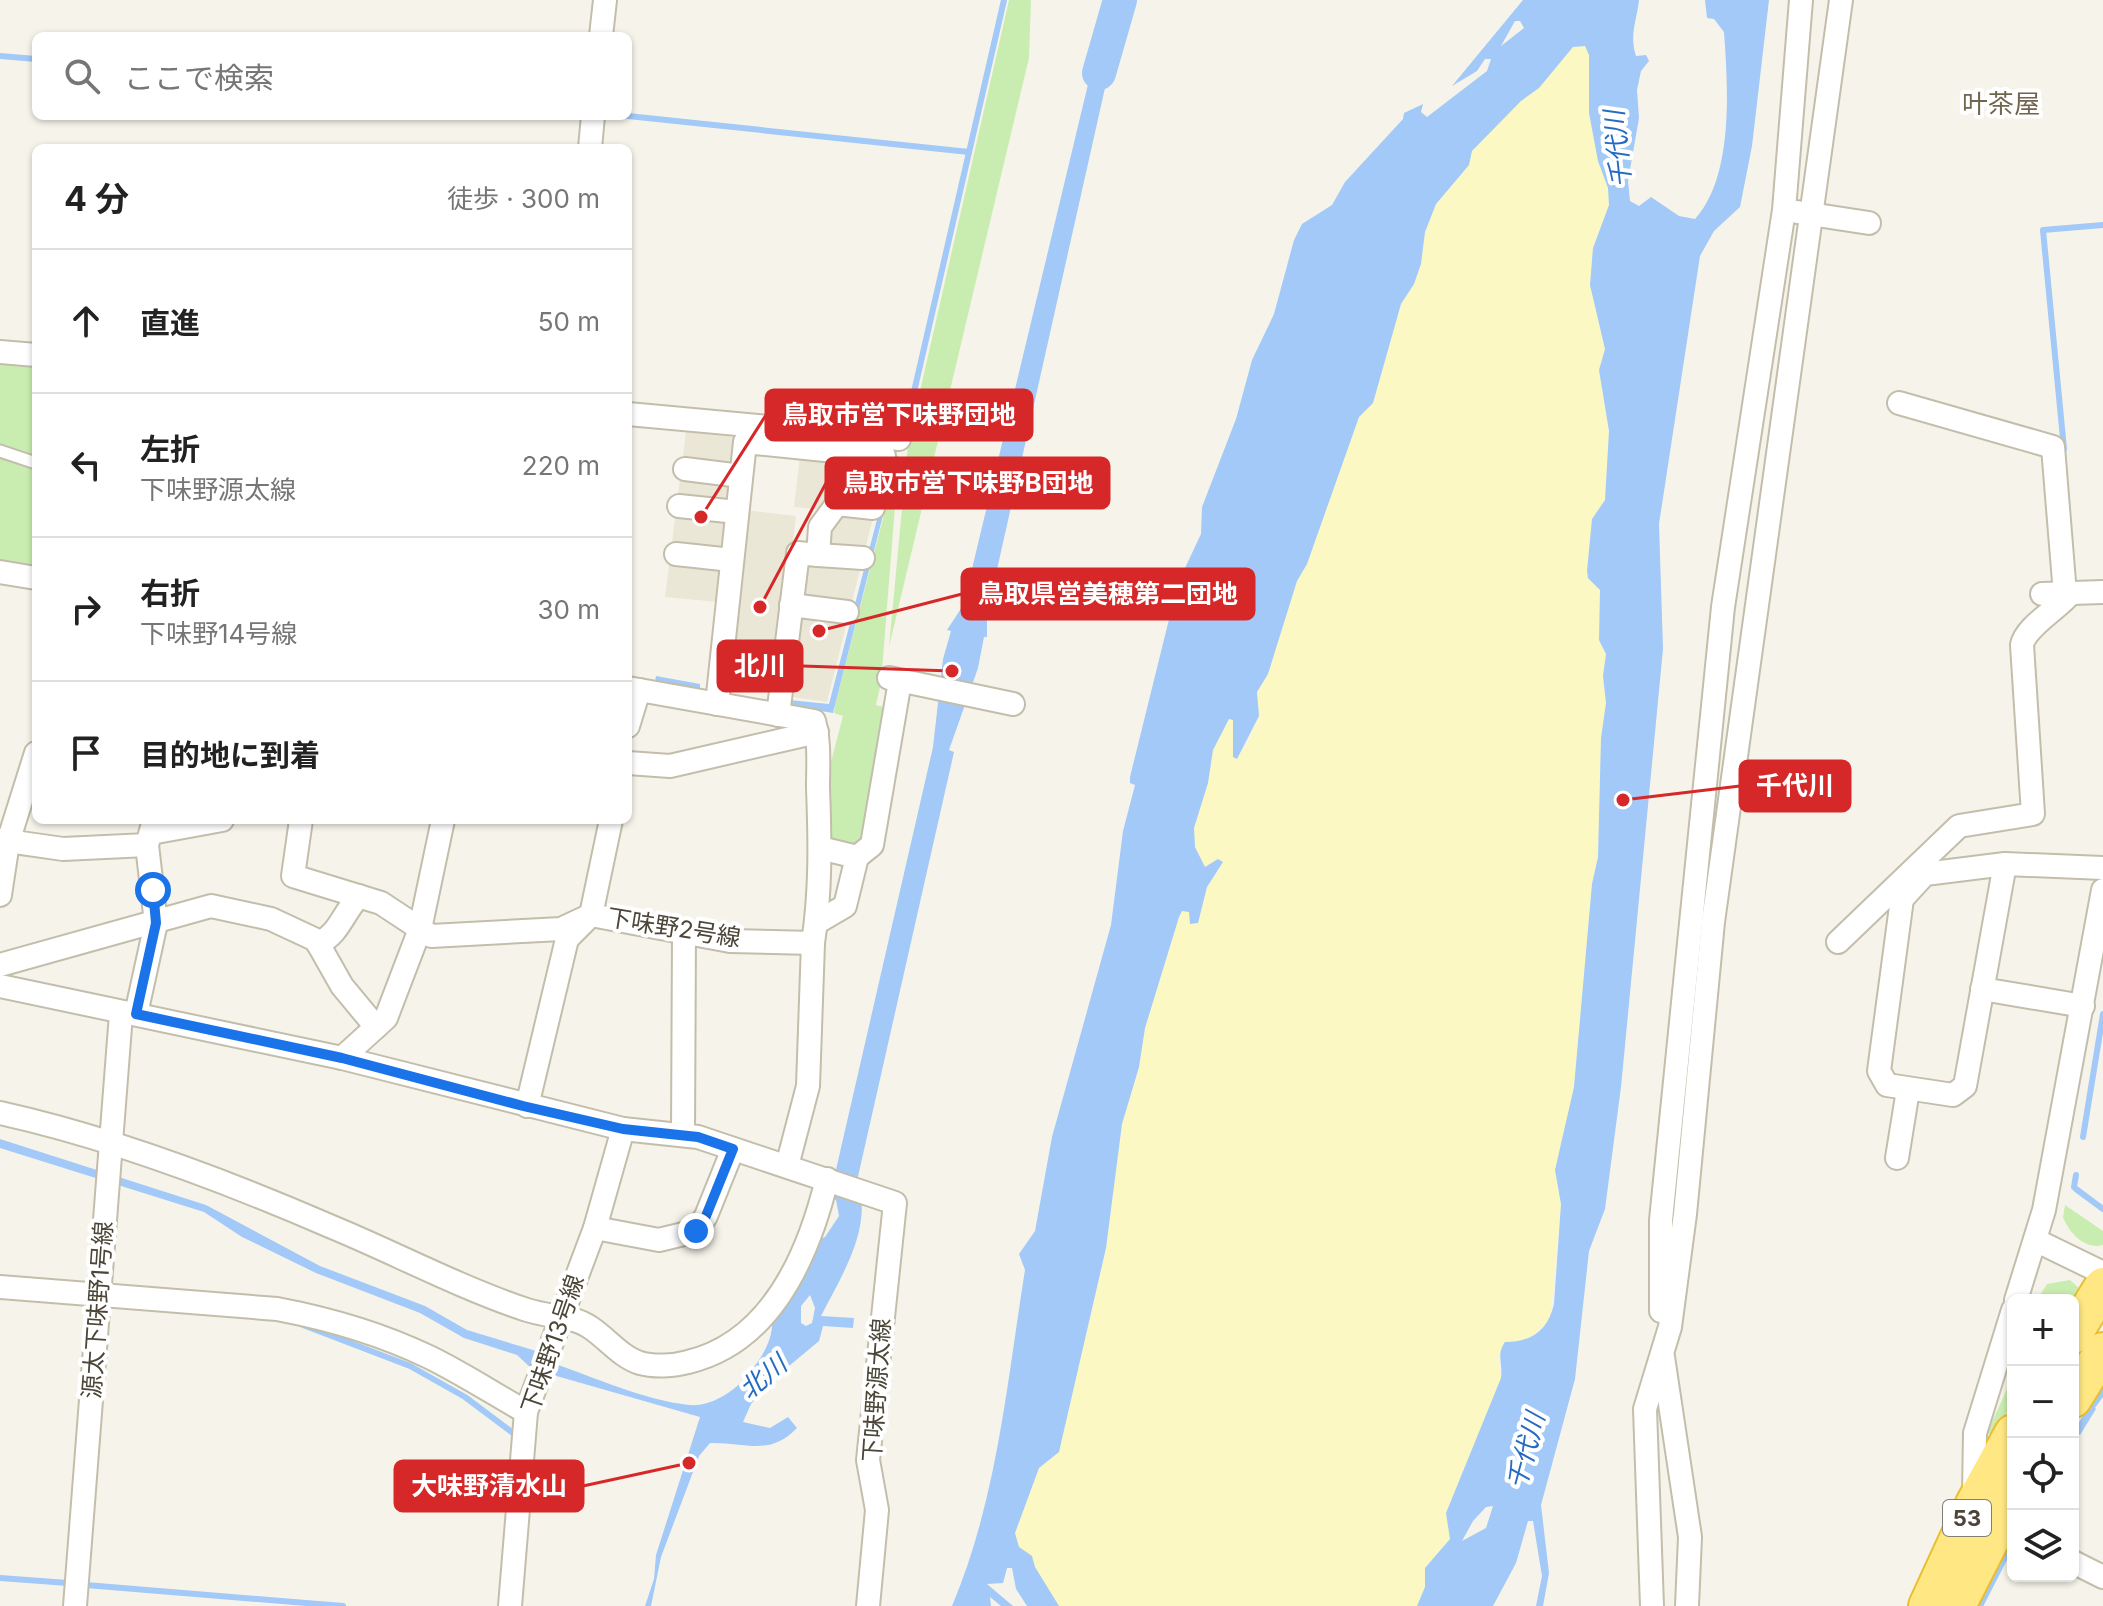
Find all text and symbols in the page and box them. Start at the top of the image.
search box [32,32,632,120]
icon: search [60,54,104,98]
text: ここで検索 [124,60,274,96]
district label: 叶茶屋 [1962,88,2040,119]
water label: 千代川 [1598,106,1637,189]
text: 4 分 [64,178,129,219]
text: 徒歩 · 300 m [447,183,600,214]
icon: ahead [64,299,108,343]
text: 直進 [140,305,200,341]
text: 50 m [538,306,600,337]
callout: 鳥取市営下味野団地 [766,390,1032,440]
text: 鳥取市営下味野団地 [782,399,1016,430]
text: 左折 [140,431,200,467]
icon: left [64,443,108,487]
text: 220 m [522,450,600,481]
callout: 鳥取市営下味野B団地 [826,458,1109,508]
text: 鳥取市営下味野B団地 [842,467,1094,498]
text: 下味野源太線 [140,474,296,505]
callout: 鳥取県営美穂第二団地 [962,569,1254,619]
text: 右折 [140,575,200,611]
text: 鳥取県営美穂第二団地 [978,578,1238,609]
icon: right [64,587,108,631]
text: 30 m [537,594,600,625]
text: 下味野14号線 [140,618,297,649]
callout: 北川 [718,641,802,691]
text: 北川 [734,650,786,681]
icon: arrive [64,731,108,775]
text: 目的地に到着 [140,737,320,773]
callout: 千代川 [1740,761,1850,811]
text: 千代川 [1756,770,1834,801]
route start [135,872,171,908]
street label: 下味野2号線 [605,903,743,952]
route end [678,1213,714,1249]
street label: 源太下味野1号線 [77,1220,118,1400]
street label: 下味野13号線 [515,1271,590,1417]
map controls [2007,1294,2079,1582]
button: + [2007,1294,2079,1366]
street label: 下味野源太線 [857,1317,896,1463]
water label: 北川 [733,1346,795,1405]
button: − [2007,1366,2079,1438]
water label: 千代川 [1500,1406,1551,1493]
button: locate [2007,1438,2079,1510]
callout: 大味野清水山 [395,1461,583,1511]
text: 大味野清水山 [411,1470,567,1501]
road number: 53 [1943,1500,1991,1536]
button: layers [2007,1510,2079,1582]

